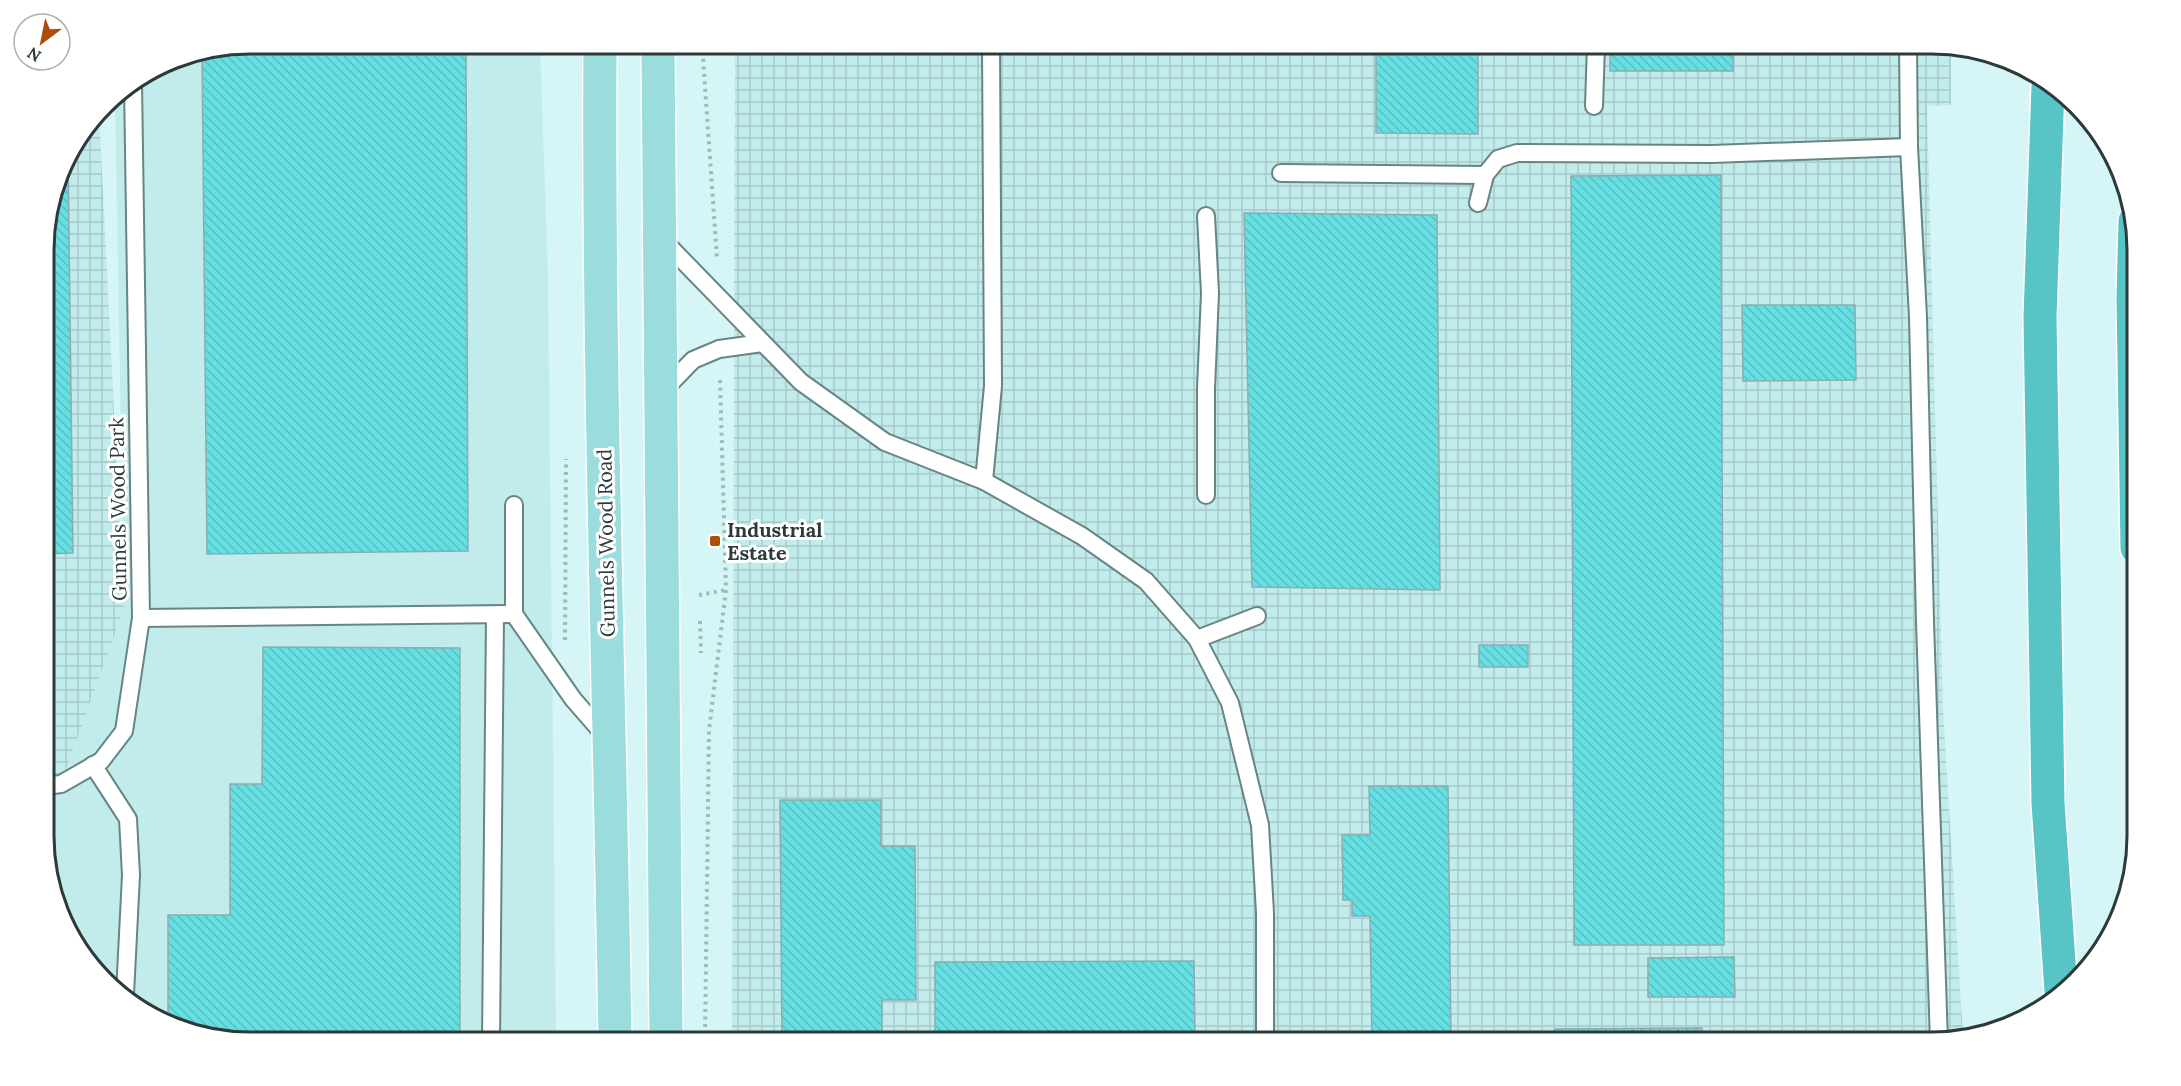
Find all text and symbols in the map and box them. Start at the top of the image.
north arrow [12,12,72,72]
text: N [24,43,45,66]
street label: Gunnels Wood Park [103,417,132,601]
street label: Gunnels Wood Road [591,449,620,637]
place label: Industrial Estate [727,517,822,565]
marker: Industrial Estate [708,534,722,548]

